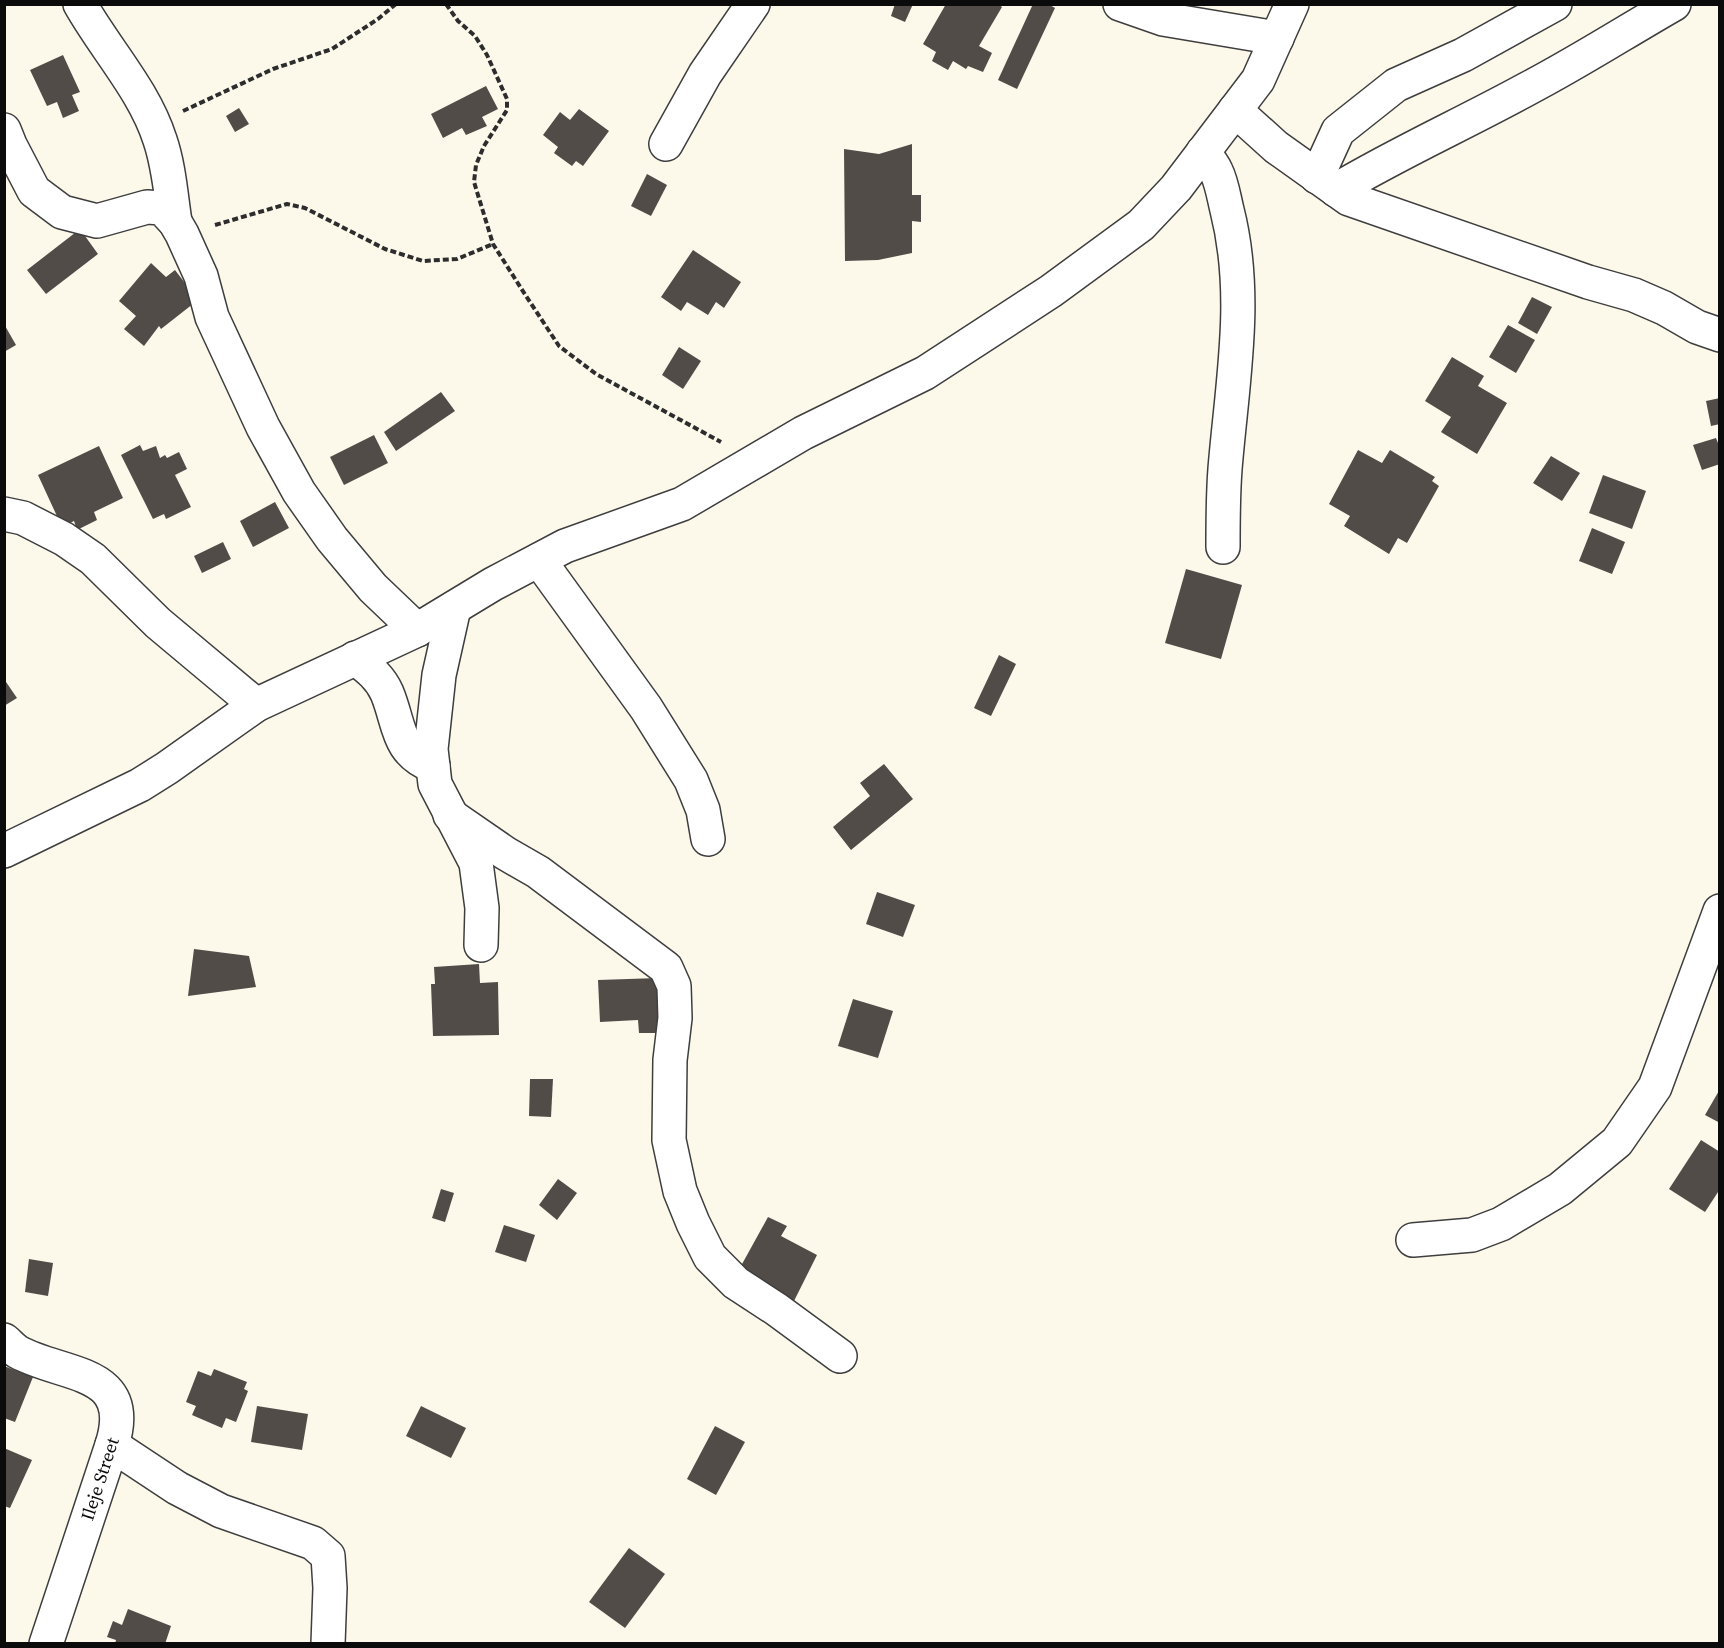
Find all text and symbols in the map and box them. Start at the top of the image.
street label: Ileje Street [74,1434,125,1524]

